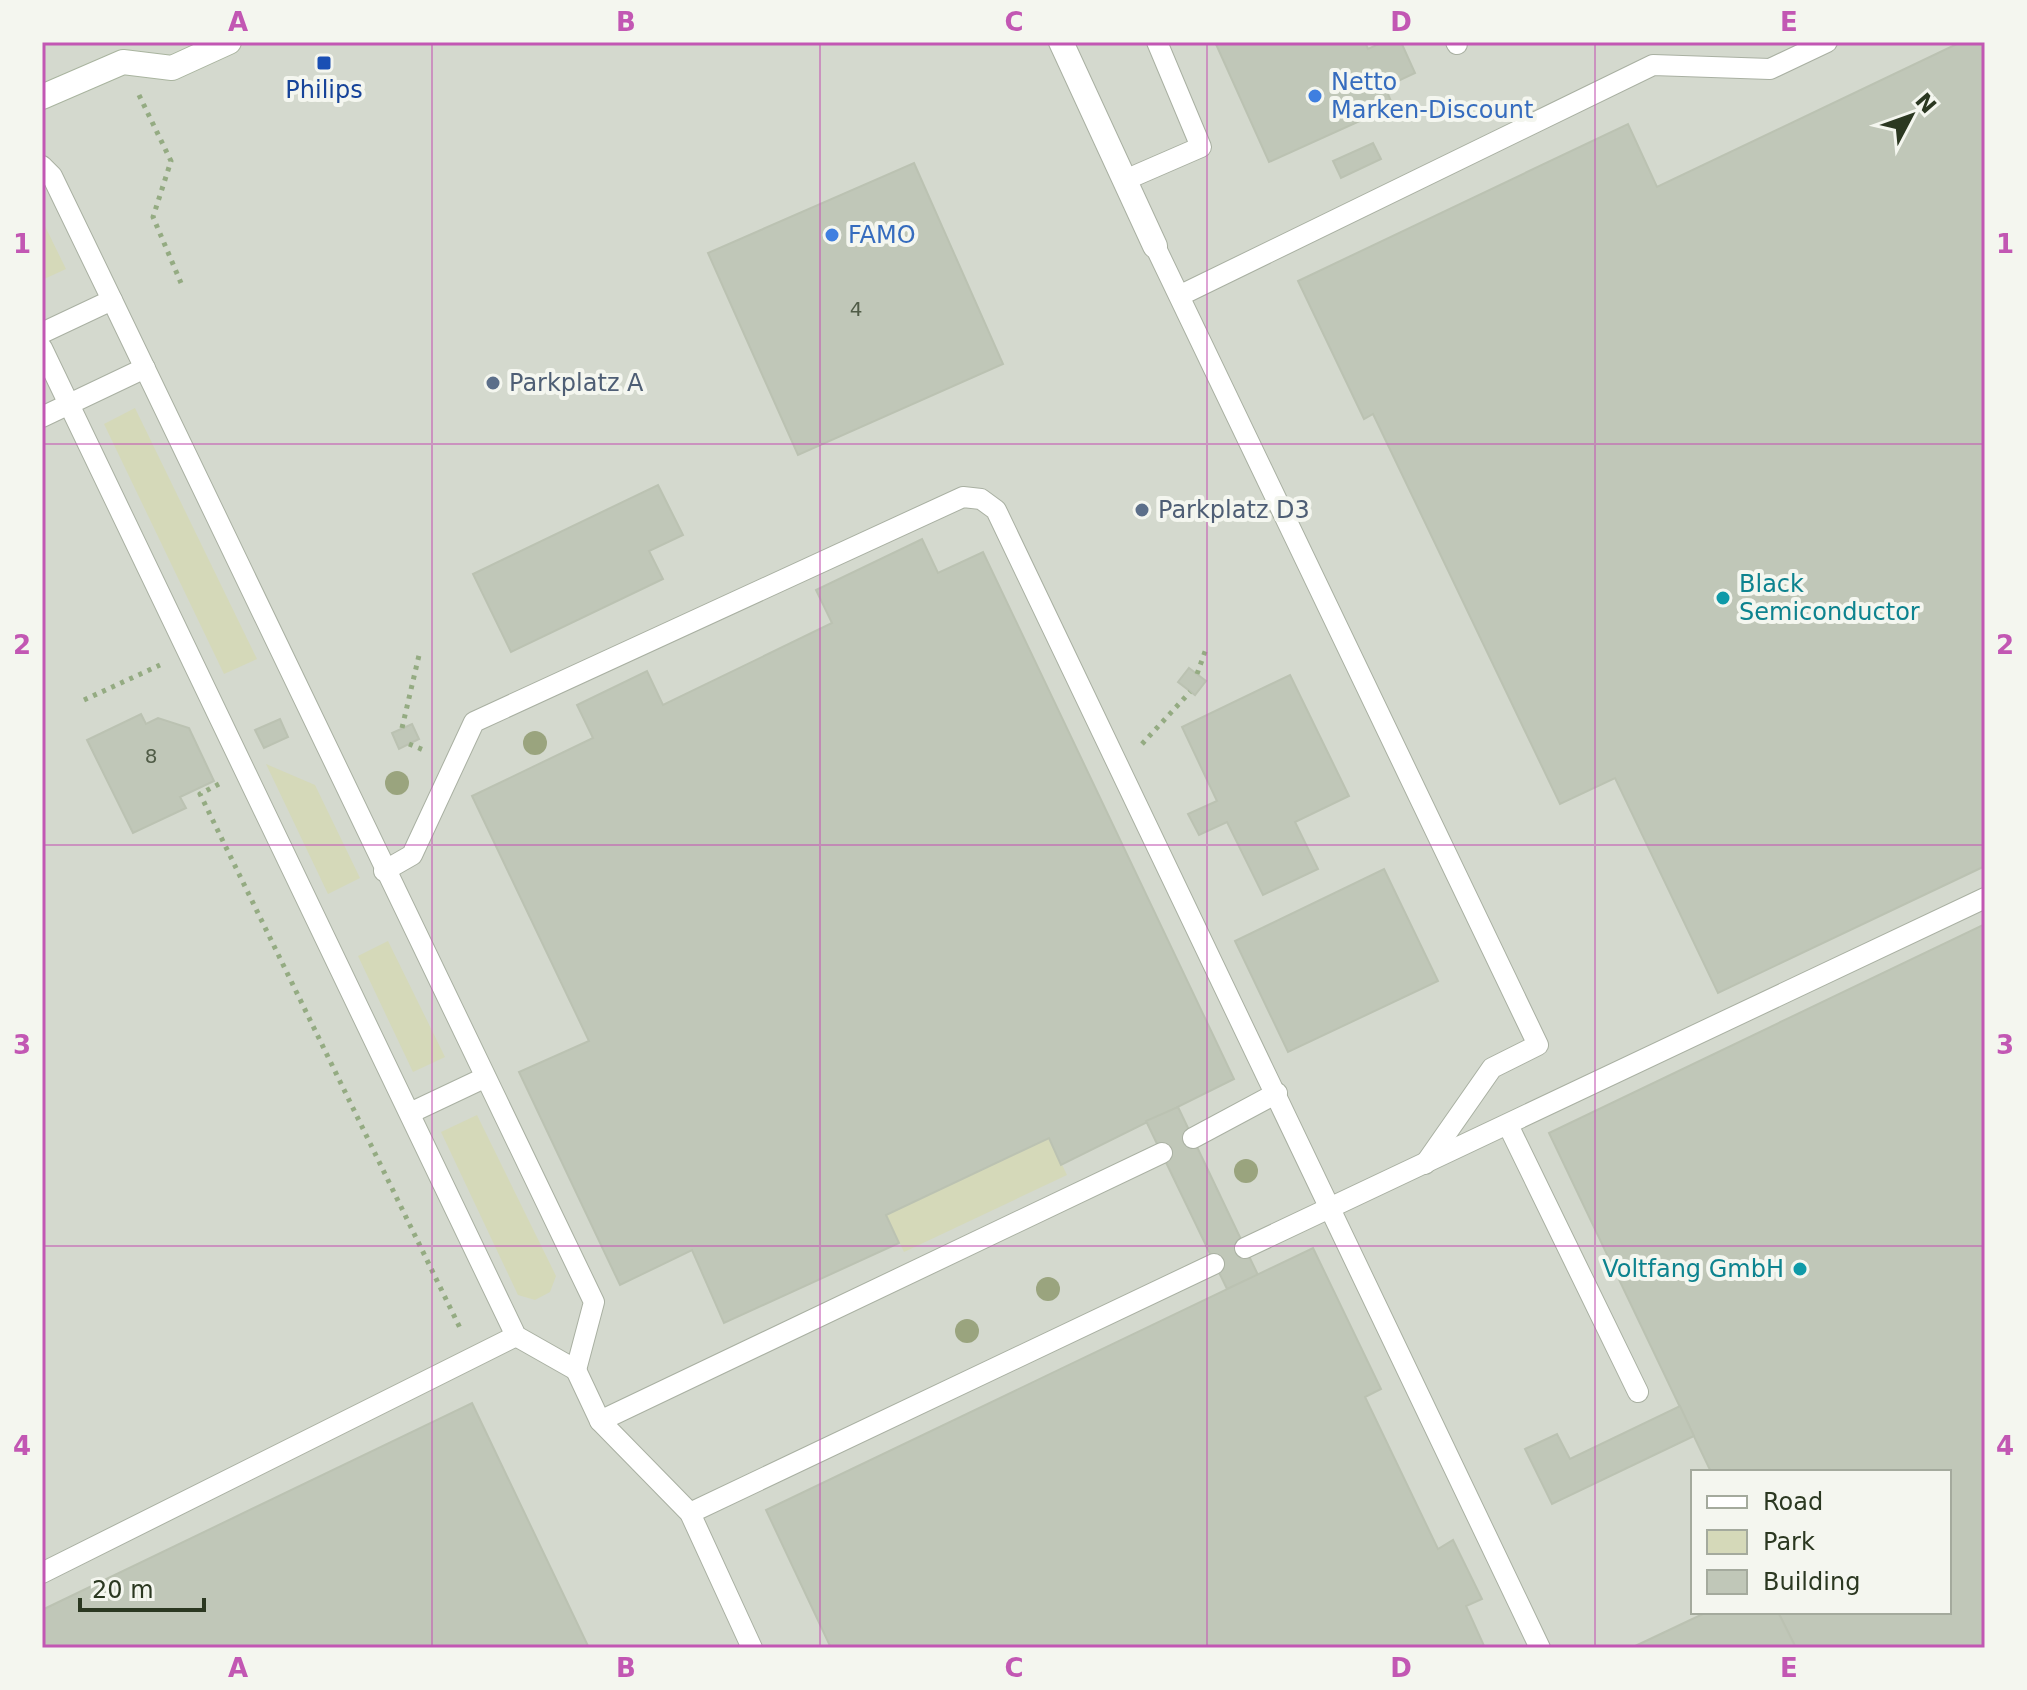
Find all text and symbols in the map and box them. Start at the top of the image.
text: A [228,7,248,37]
text: B [616,7,636,37]
text: C [1004,7,1024,37]
text: D [1390,7,1412,37]
text: E [1780,7,1798,37]
marker: Philips [315,54,333,72]
place label: Netto Marken-Discount [1331,68,1533,124]
place label: Philips [285,76,363,104]
north arrow [1871,76,1951,156]
marker: Netto Marken-Discount [1306,87,1324,105]
text: N [1910,88,1941,118]
place label: FAMO [848,221,916,249]
marker: FAMO [823,226,841,244]
text: 1 [13,229,31,259]
text: 1 [1996,229,2014,259]
house number: 4 [850,297,862,321]
place label: Parkplatz A [509,369,644,397]
marker: Parkplatz A [484,374,502,392]
place label: Parkplatz D3 [1158,496,1310,524]
marker: Parkplatz D3 [1133,501,1151,519]
place label: Black Semiconductor [1739,570,1920,626]
marker: Black Semiconductor [1714,589,1732,607]
text: 2 [13,630,31,660]
text: 2 [1996,630,2014,660]
house number: 8 [145,744,157,768]
text: 3 [13,1030,31,1060]
text: 3 [1996,1030,2014,1060]
place label: Voltfang GmbH [1602,1255,1784,1283]
marker: Voltfang GmbH [1791,1260,1809,1278]
text: 4 [13,1431,31,1461]
text: 4 [1996,1431,2014,1461]
legend [1691,1470,1951,1614]
text: Road [1763,1488,1823,1516]
text: Park [1763,1528,1815,1556]
scale bar [80,1562,204,1612]
text: Building [1763,1568,1860,1596]
text: 20 m [92,1576,154,1604]
text: A [228,1653,248,1683]
text: B [616,1653,636,1683]
text: C [1004,1653,1024,1683]
text: D [1390,1653,1412,1683]
text: E [1780,1653,1798,1683]

